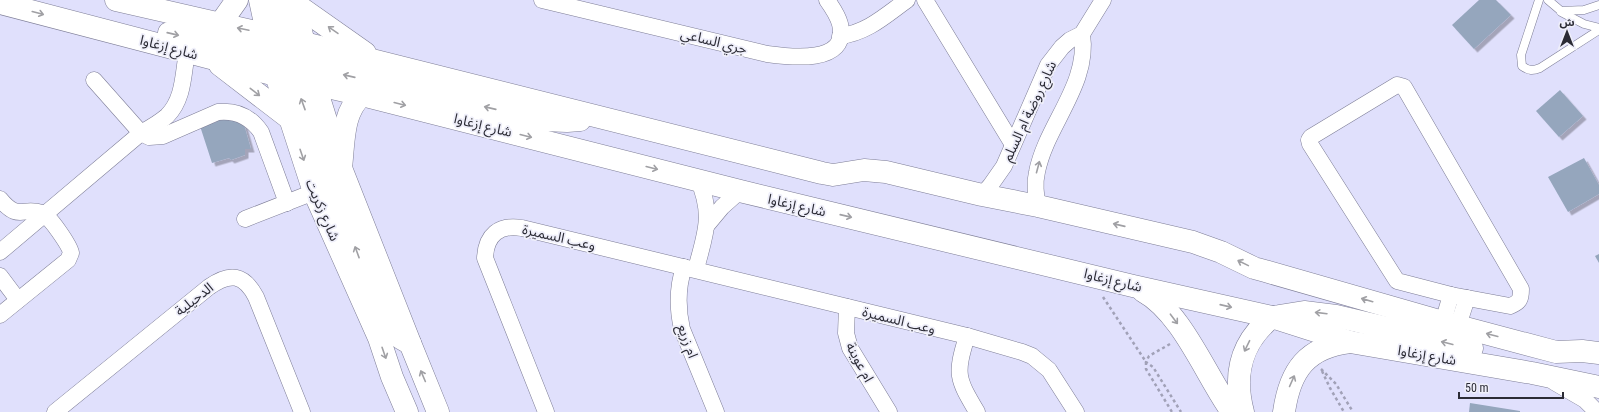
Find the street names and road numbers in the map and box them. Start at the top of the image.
street label: جري الساعي [678,25,749,60]
street label: شارع إزغاوا [138,32,200,65]
street label: شارع روضة ام السلم [999,58,1062,165]
street label: شارع إزغاوا [452,110,514,143]
street label: شارع زكريت [300,177,343,244]
street label: شارع إزغاوا [766,191,828,222]
street label: وعب السميرة [521,221,597,254]
street label: شارع إزغاوا [1082,265,1144,298]
street label: الدحيلية [172,279,216,319]
street label: وعب السميرة [861,303,937,338]
street label: ام زريع [672,322,701,361]
street label: ام عوينة [840,339,877,386]
street label: شارع إزغاوا [1396,342,1458,371]

